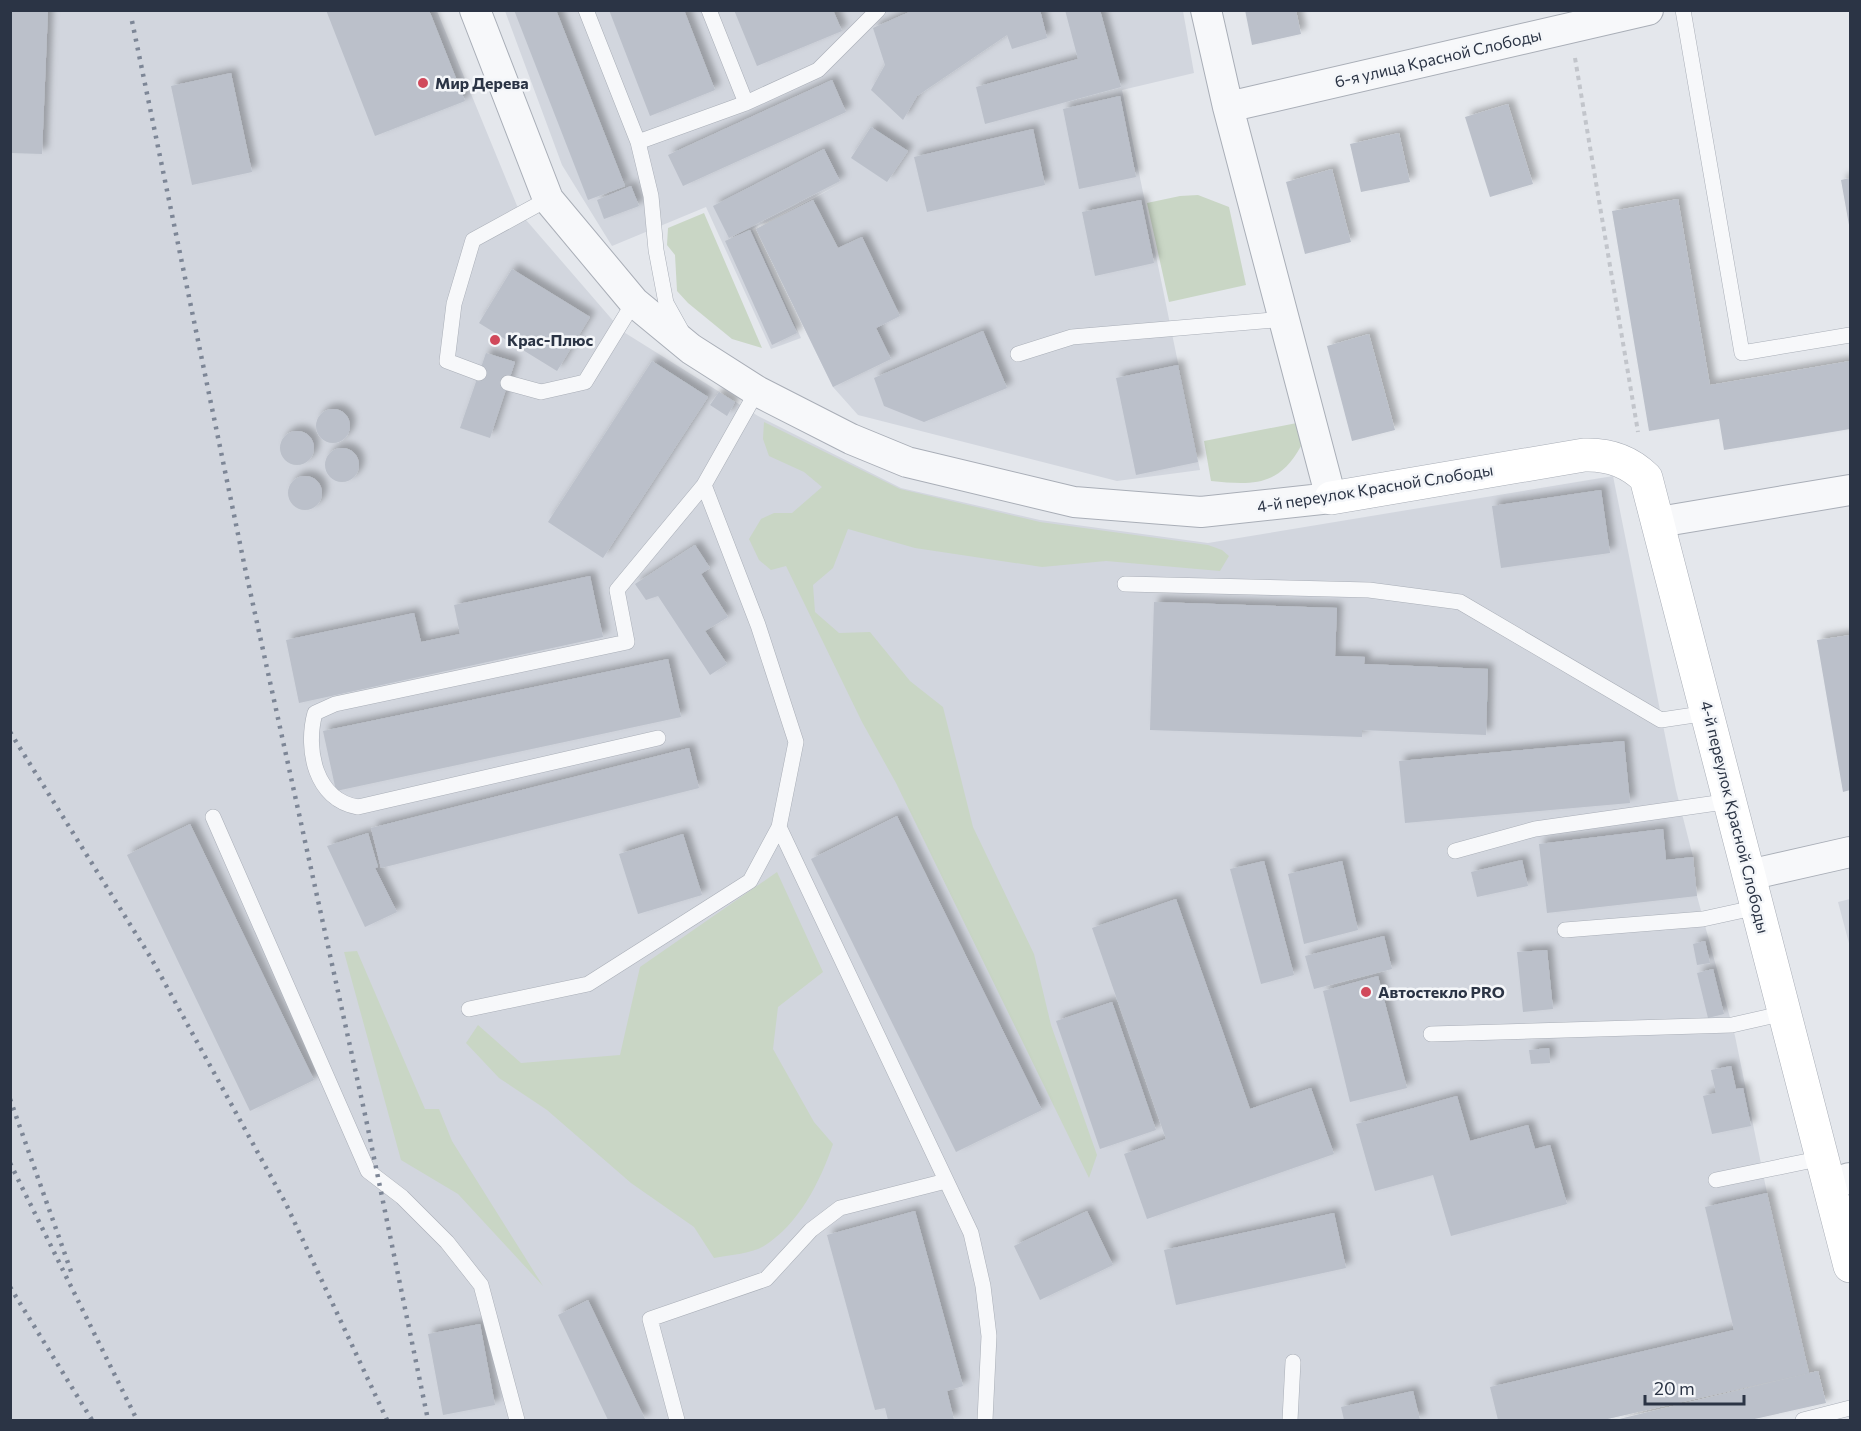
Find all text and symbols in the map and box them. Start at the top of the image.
street label: 6-я улица Красной Слободы [1333,24,1543,91]
place label: Мир Дерева [435,73,529,92]
marker: Мир Дерева [416,76,430,90]
place label: Крас-Плюс [507,330,593,349]
marker: Крас-Плюс [488,333,502,347]
street label: 4-й переулок Красной Слободы [1255,459,1494,516]
street label: 4-й переулок Красной Слободы [1697,699,1774,935]
place label: Автостекло PRO [1378,982,1505,1001]
marker: Автостекло PRO [1359,985,1373,999]
scale bar [1645,1368,1744,1406]
text: 20 m [1654,1377,1695,1399]

